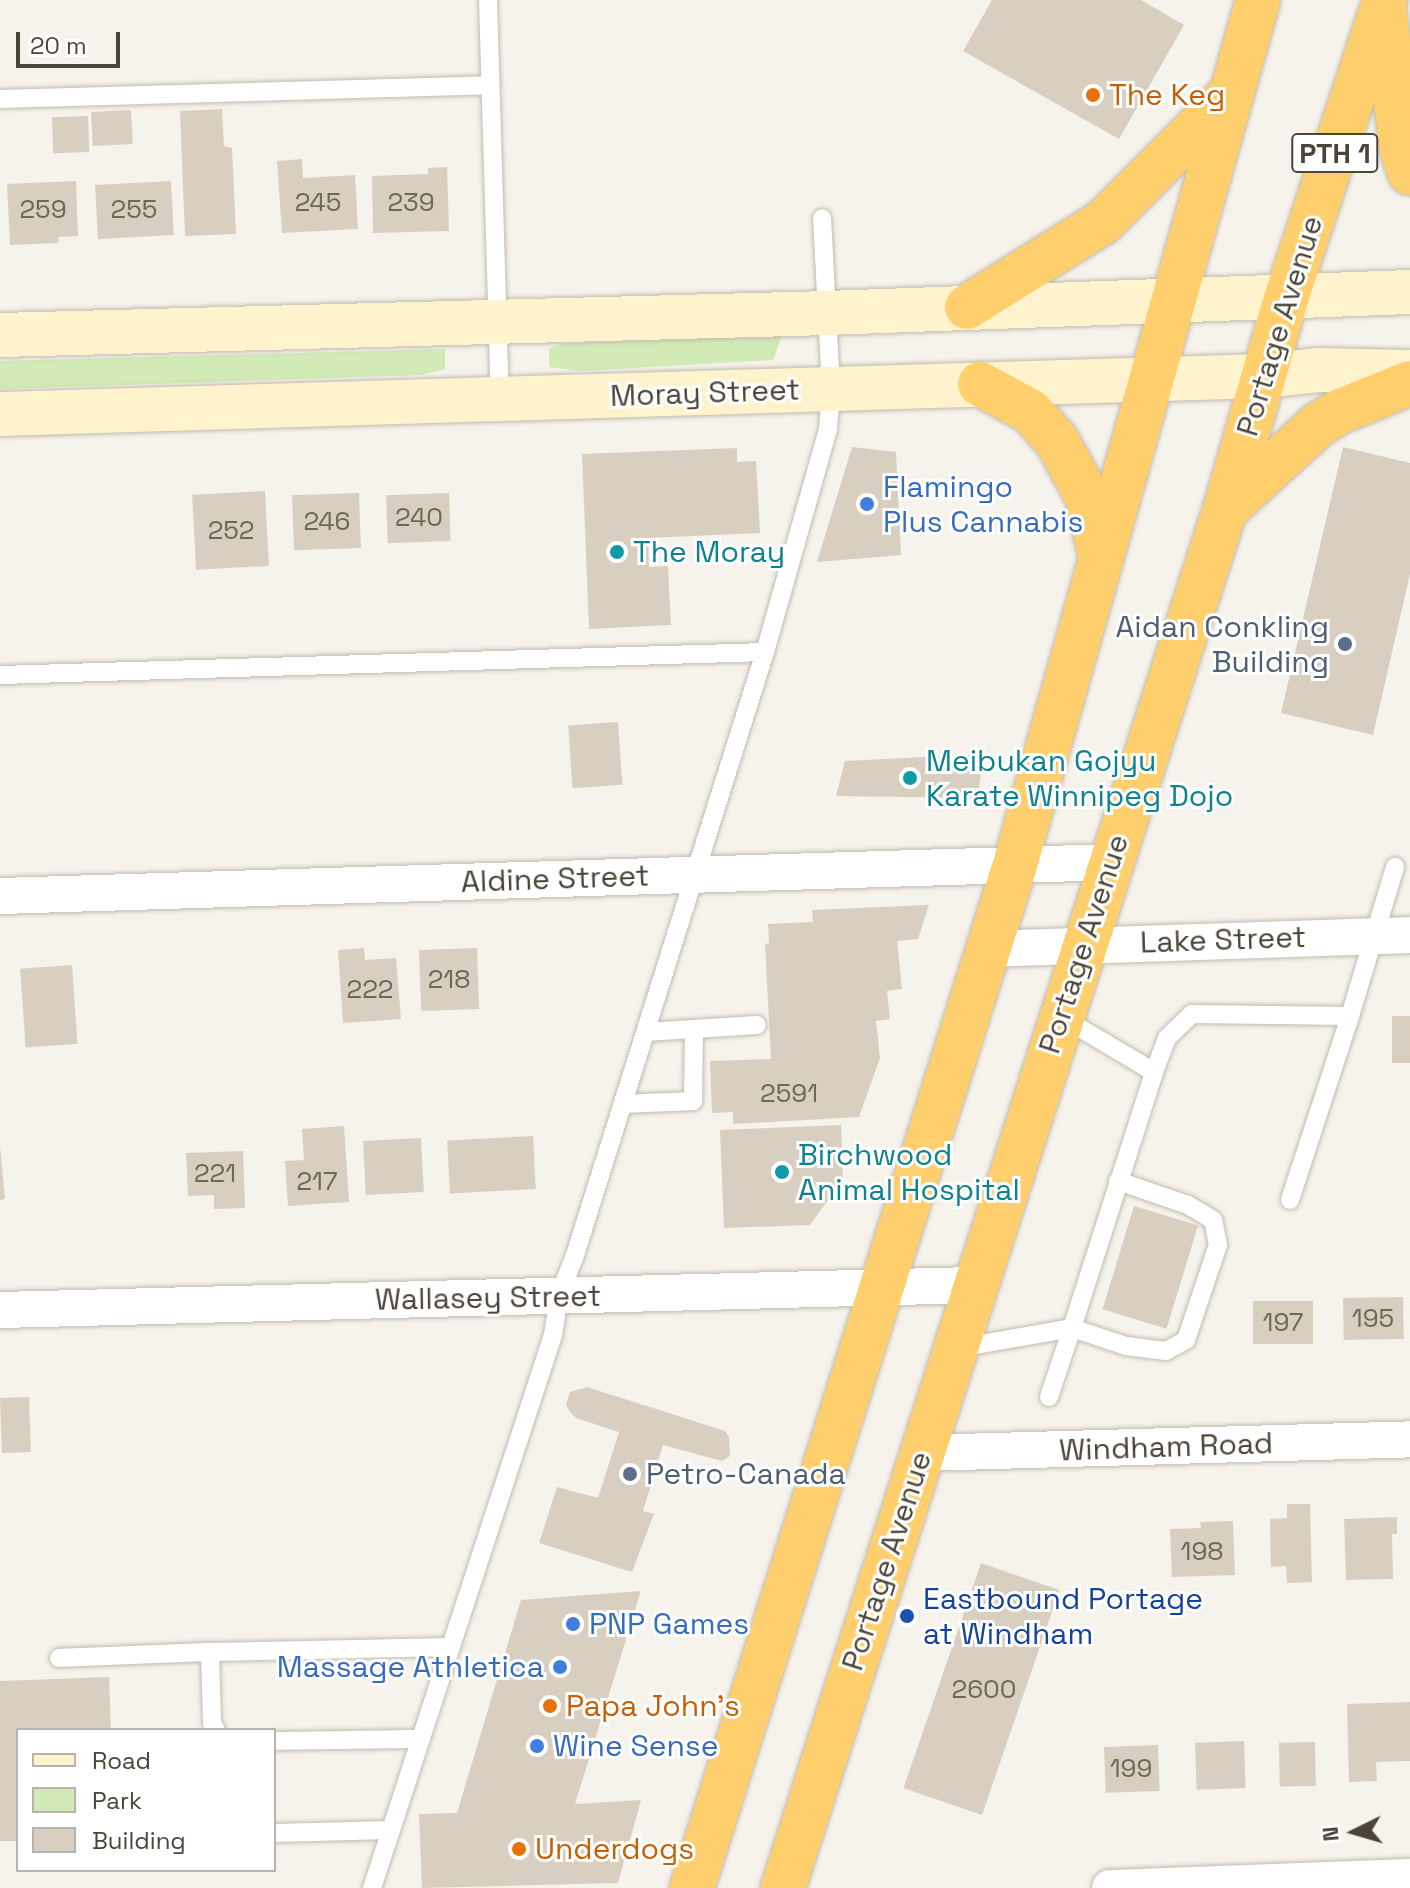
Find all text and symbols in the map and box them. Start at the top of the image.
scale bar [20,16,124,66]
text: 20 m [30,30,87,61]
place label: The Keg [1109,77,1225,113]
marker: The Keg [1084,86,1102,104]
road number: PTH 1 [1291,129,1379,177]
house number: 245 [295,187,341,219]
house number: 239 [387,187,435,219]
house number: 259 [19,194,67,226]
house number: 255 [111,194,157,226]
street label: Portage Avenue [1229,211,1331,441]
street label: Moray Street [609,372,801,414]
place label: Flamingo Plus Cannabis [883,469,1083,540]
marker: Flamingo Plus Cannabis [858,495,876,513]
house number: 240 [395,502,443,534]
house number: 246 [303,506,351,538]
house number: 252 [208,515,254,547]
place label: The Moray [633,534,785,570]
marker: The Moray [608,543,626,561]
place label: Aidan Conkling Building [1115,609,1329,680]
marker: Aidan Conkling Building [1336,635,1354,653]
place label: Meibukan Gojyu Karate Winnipeg Dojo [926,743,1234,814]
marker: Meibukan Gojyu Karate Winnipeg Dojo [901,769,919,787]
street label: Portage Avenue [1032,830,1136,1058]
street label: Aldine Street [460,858,650,900]
street label: Lake Street [1139,919,1307,961]
house number: 218 [428,964,470,996]
house number: 222 [346,974,394,1006]
house number: 2591 [760,1078,818,1110]
place label: Birchwood Animal Hospital [798,1137,1020,1208]
house number: 221 [194,1158,236,1190]
marker: Birchwood Animal Hospital [773,1163,791,1181]
house number: 217 [296,1166,338,1198]
street label: Wallasey Street [375,1278,601,1318]
house number: 195 [1352,1303,1394,1335]
house number: 197 [1263,1307,1303,1339]
street label: Windham Road [1058,1425,1274,1469]
street label: Portage Avenue [835,1447,939,1675]
place label: Petro-Canada [646,1456,846,1492]
marker: Petro-Canada [621,1465,639,1483]
house number: 198 [1181,1536,1223,1568]
place label: Eastbound Portage at Windham [923,1581,1203,1652]
place label: PNP Games [589,1606,749,1642]
marker: Eastbound Portage at Windham [898,1607,916,1625]
marker: PNP Games [564,1615,582,1633]
place label: Massage Athletica [276,1649,544,1685]
marker: Massage Athletica [551,1658,569,1676]
house number: 2600 [952,1674,1016,1706]
place label: Papa John's [566,1688,740,1724]
marker: Papa John's [541,1697,559,1715]
legend [16,1728,276,1872]
place label: Wine Sense [553,1728,719,1764]
marker: Wine Sense [528,1737,546,1755]
text: Road [92,1745,151,1776]
house number: 199 [1110,1753,1152,1785]
text: Park [92,1785,142,1816]
north arrow [1314,1792,1394,1872]
text: Building [92,1825,186,1856]
text: N [1316,1826,1345,1843]
place label: Underdogs [535,1831,694,1867]
marker: Underdogs [510,1840,528,1858]

